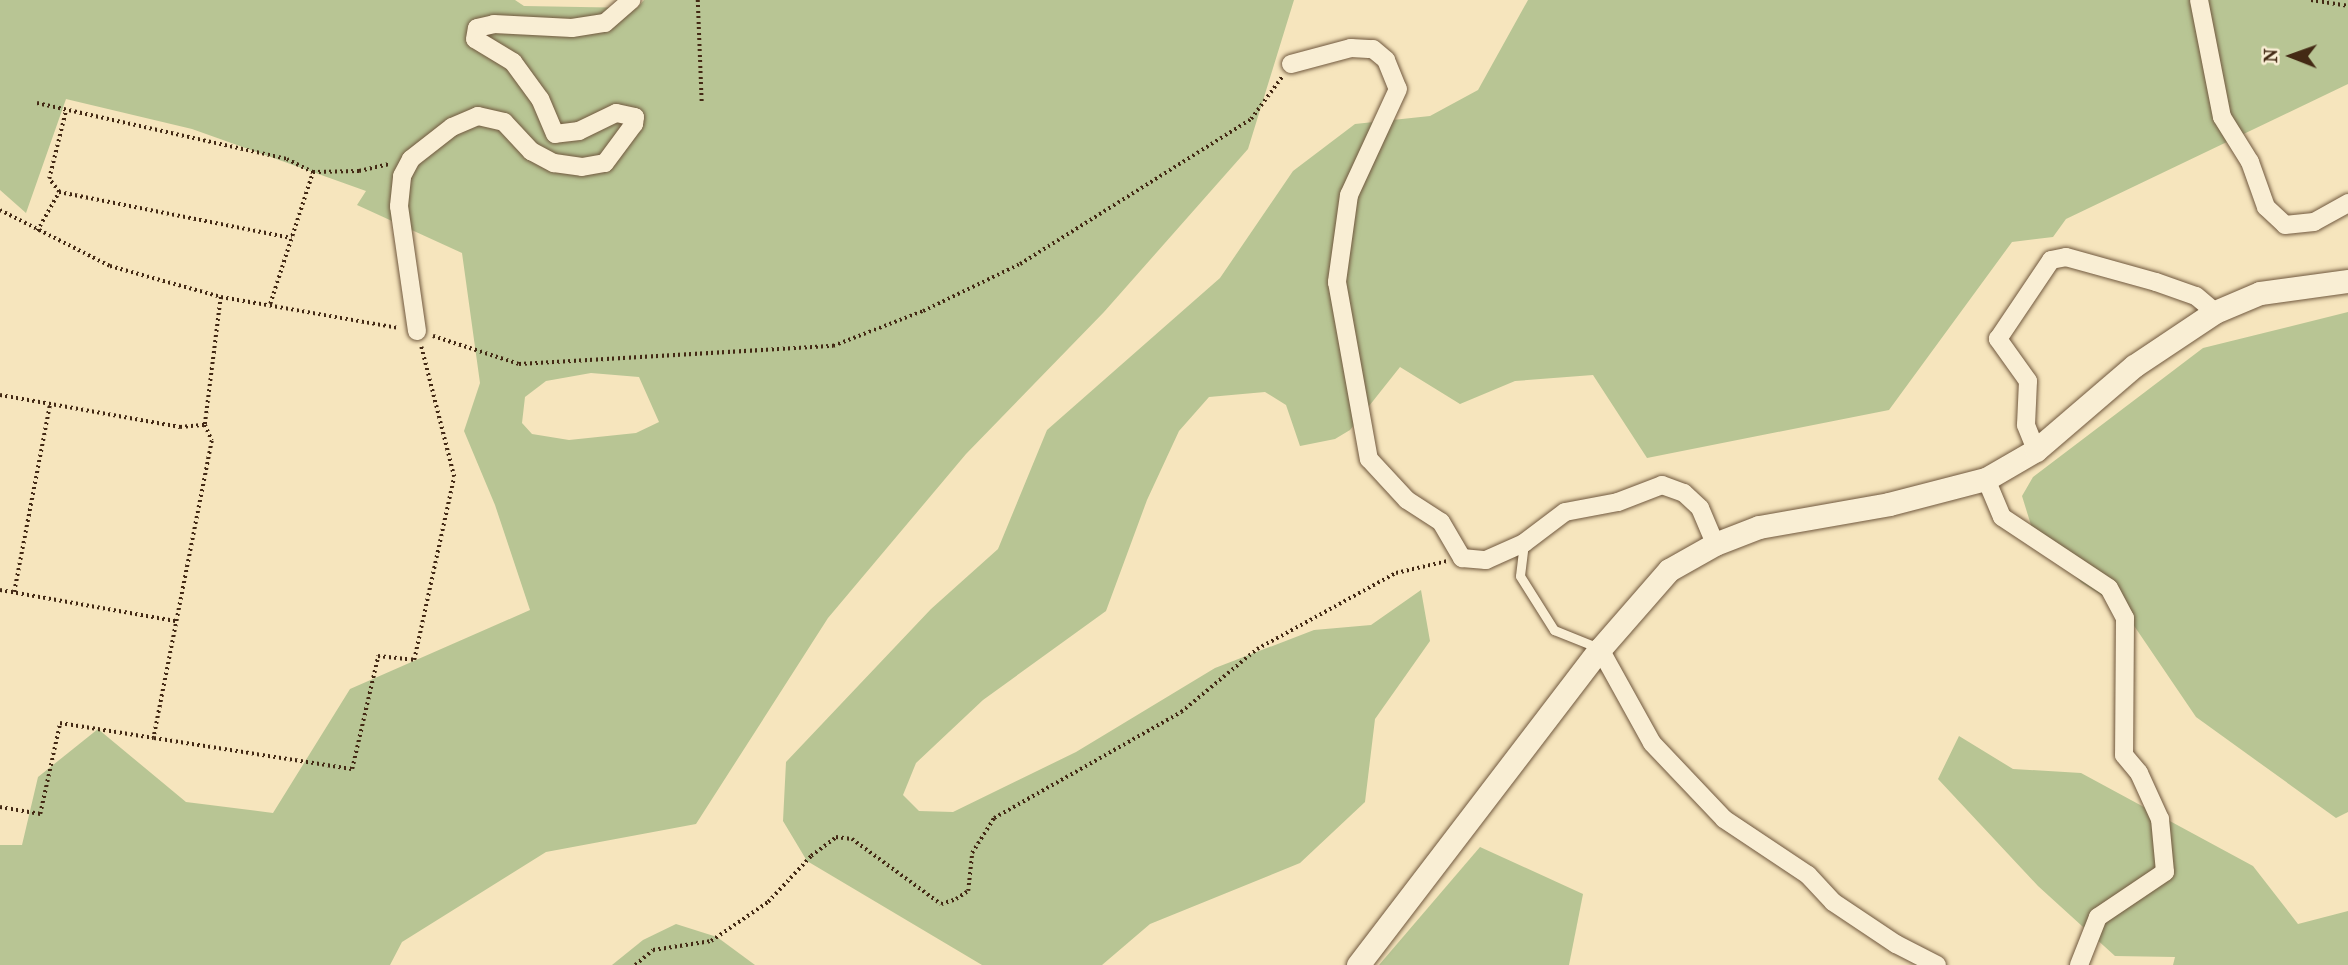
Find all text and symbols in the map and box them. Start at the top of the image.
north arrow [2257,21,2327,91]
text: N [2260,48,2282,63]

